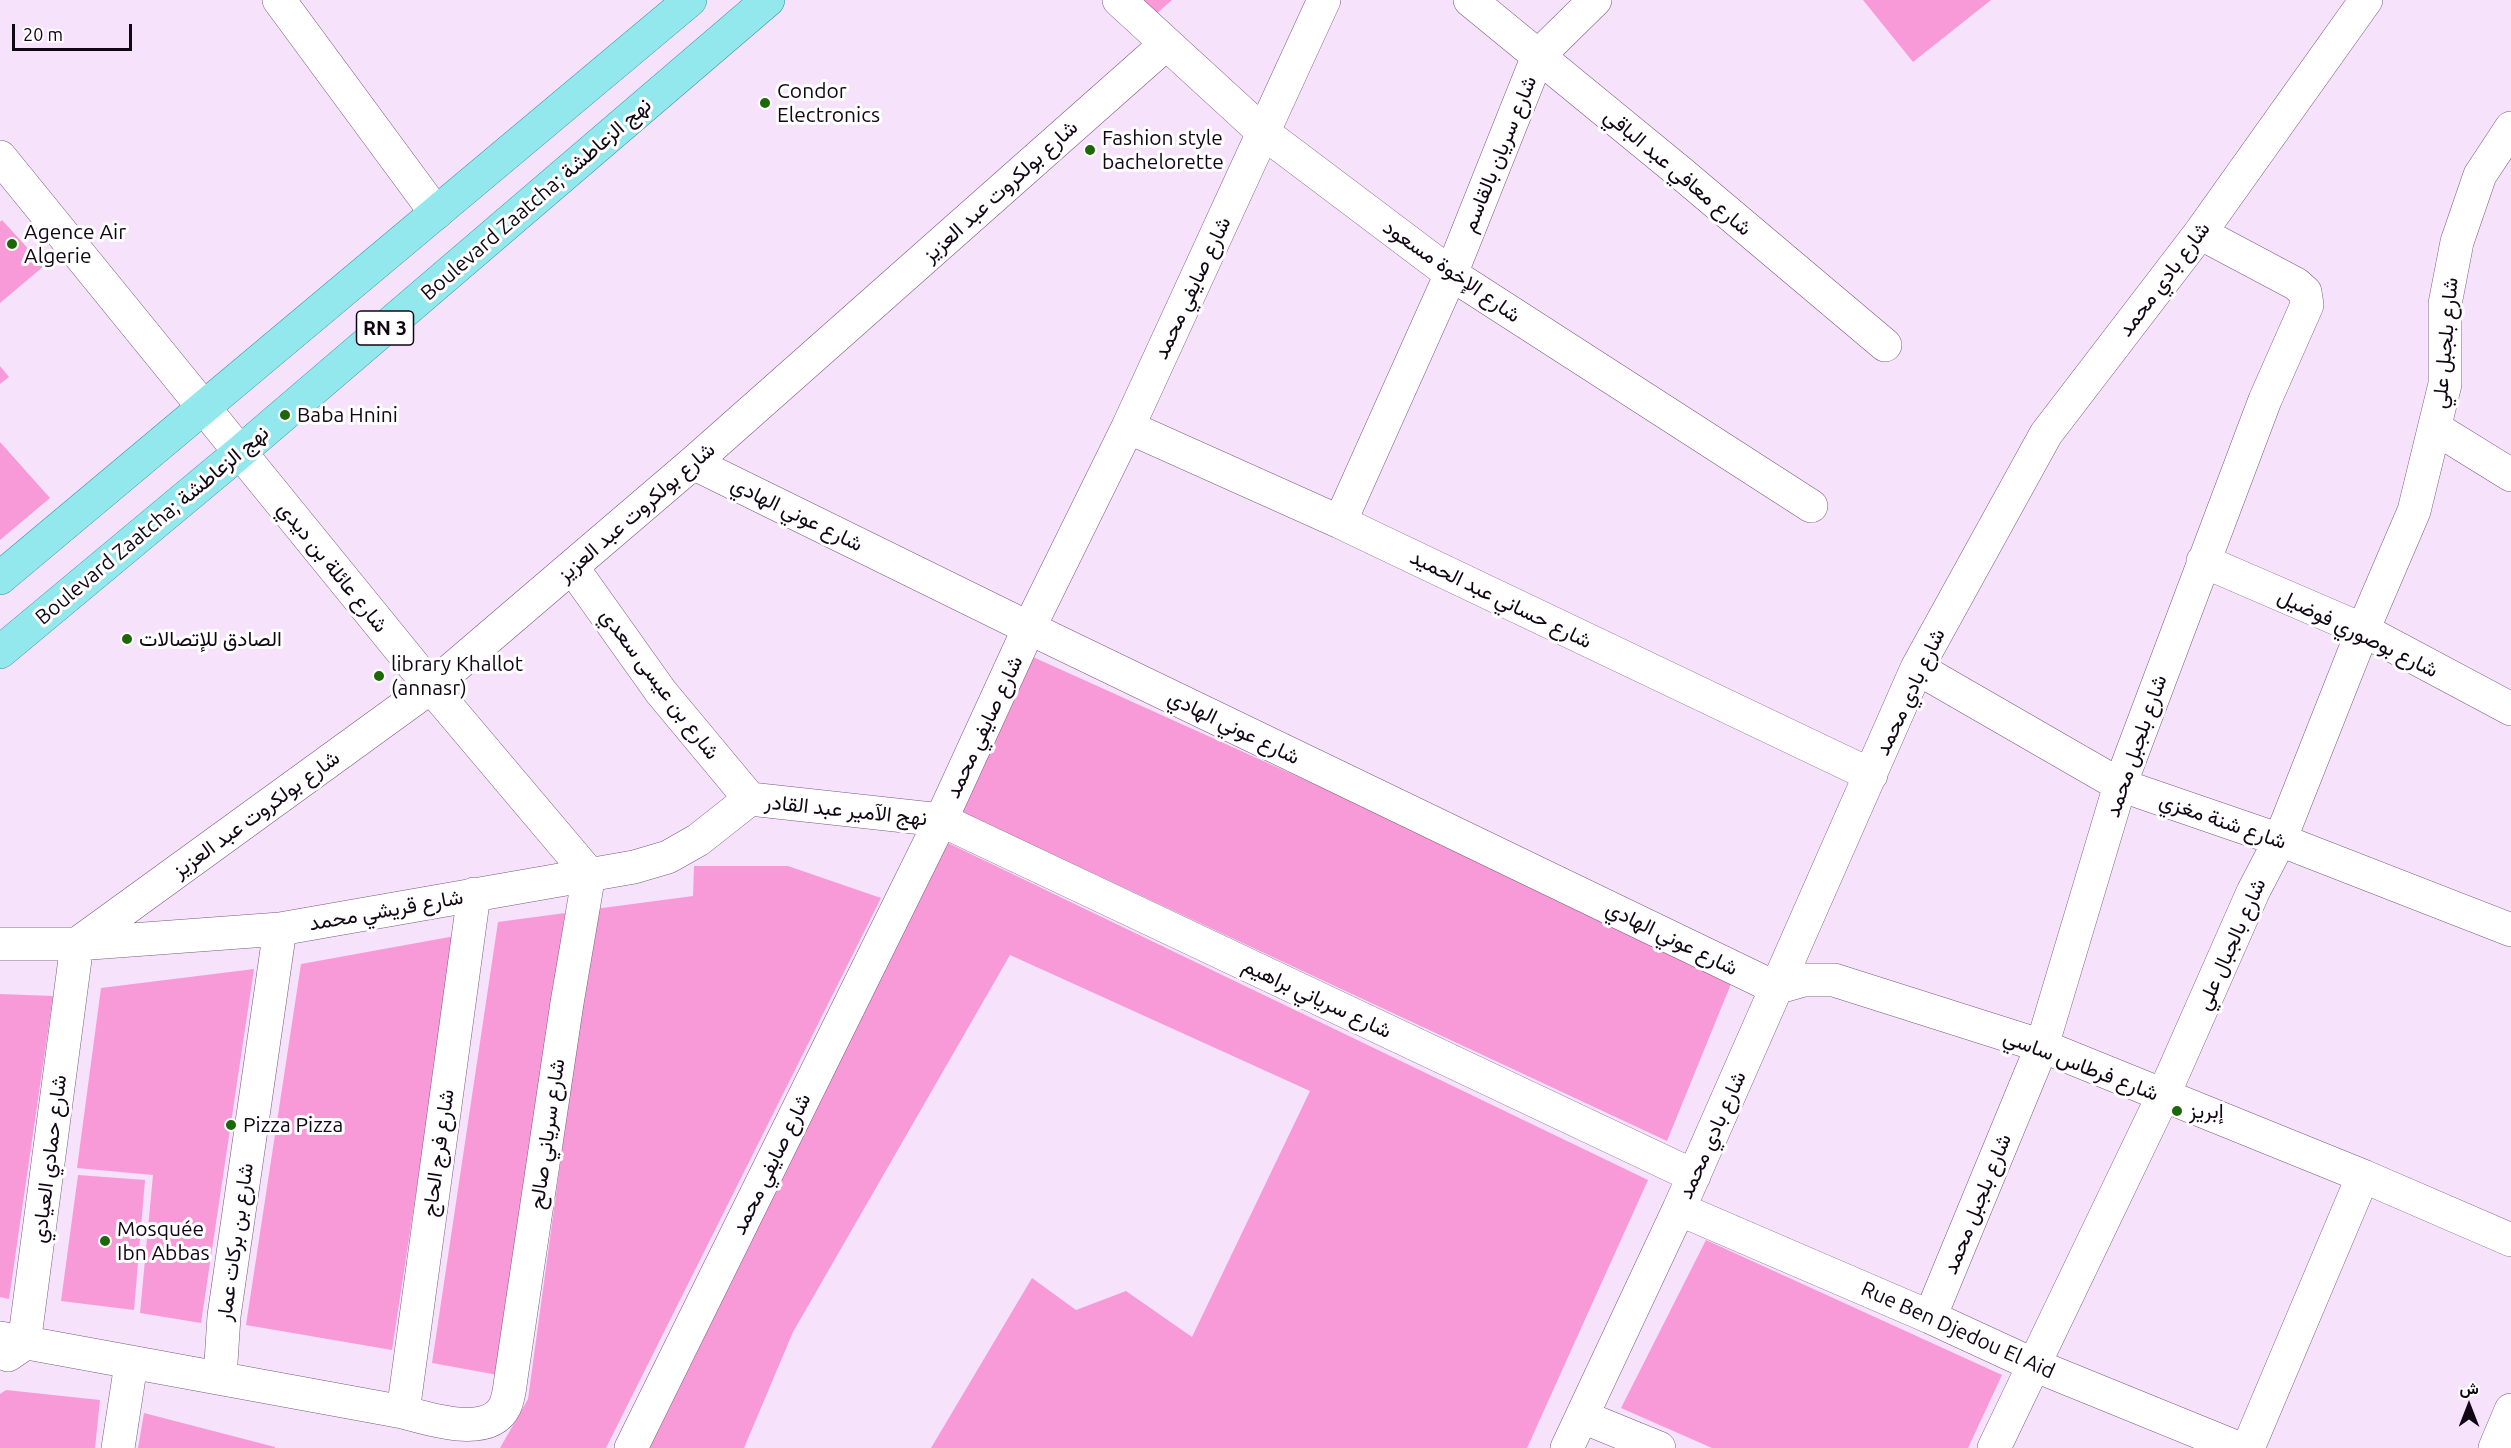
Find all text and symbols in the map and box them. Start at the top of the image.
scale bar [15,12,135,50]
text: 20 m [23,24,63,44]
street label: شارع سريان بالقاسم [1456,72,1542,236]
place label: Condor Electronics [777,78,880,128]
street label: Boulevard Zaatcha; نهج الزعاطشة [416,92,656,306]
marker: Condor Electronics [758,96,772,110]
street label: شارع معافي عبد الباقي [1599,103,1757,241]
street label: شارع بولكروت عبد العزيز [917,115,1083,267]
place label: Fashion style bachelorette [1102,125,1224,175]
marker: Fashion style bachelorette [1083,143,1097,157]
street label: شارع صايفي محمد [1148,213,1236,363]
street label: شارع الإخوة مسعود [1378,214,1526,328]
street label: شارع بادي محمد [2113,217,2215,341]
place label: Agence Air Algerie [24,219,126,269]
marker: Agence Air Algerie [5,237,19,251]
street label: شارع بلجبل علي [2427,276,2463,410]
road number: RN 3 [356,311,414,345]
place label: Baba Hnini [297,402,398,428]
marker: Baba Hnini [278,408,292,422]
street label: Boulevard Zaatcha; نهج الزعاطشة [30,420,274,630]
street label: شارع بولكروت عبد العزيز [552,437,720,587]
street label: شارع عوني الهادي [727,471,867,557]
street label: شارع عائلة بن ديدي [273,496,393,638]
street label: شارع حساني عبد الحميد [1406,544,1596,654]
street label: شارع بوصوري فوضيل [2274,583,2442,683]
street label: شارع بن عيسى سعدي [595,604,725,764]
street label: شارع بادي محمد [1870,625,1950,759]
place label: الصادق للإتصالات [139,626,282,652]
marker: الصادق للإتصالات [120,632,134,646]
place label: library Khallot (annasr) [391,651,523,701]
street label: شارع صايفي محمد [940,652,1028,802]
marker: library Khallot (annasr) [372,669,386,683]
street label: شارع بلجبل محمد [2100,671,2172,821]
street label: شارع عوني الهادي [1164,684,1304,770]
street label: شارع بولكروت عبد العزيز [168,745,344,883]
street label: شارع شنة مغزي [2156,788,2290,854]
street label: نهج الآمير عبد القادر [763,789,929,831]
street label: شارع بالجبال علي [2191,874,2271,1014]
street label: شارع قريشي محمد [307,884,465,936]
street label: شارع عوني الهادي [1602,895,1742,981]
street label: شارع سرياني براهيم [1239,952,1395,1044]
street label: شارع فرطاس ساسي [2000,1024,2162,1106]
street label: شارع سرياني صالح [524,1057,570,1211]
street label: شارع بادي محمد [1673,1067,1751,1203]
street label: شارع حمادي العيادي [26,1073,72,1245]
street label: شارع فرج الحاج [417,1088,459,1218]
street label: شارع صايفي محمد [726,1089,816,1239]
place label: إبريز [2189,1098,2224,1124]
marker: إبريز [2170,1104,2184,1118]
place label: Pizza Pizza [243,1112,343,1138]
marker: Pizza Pizza [224,1118,238,1132]
street label: شارع بلجبل محمد [1937,1130,2017,1278]
street label: شارع بن بركات عمار [211,1161,259,1323]
place label: Mosquée Ibn Abbas [117,1216,210,1266]
marker: Mosquée Ibn Abbas [98,1234,112,1248]
street label: Rue Ben Djedou El Aid [1857,1276,2059,1384]
north arrow [2439,1376,2499,1436]
text: ش [2459,1379,2479,1397]

